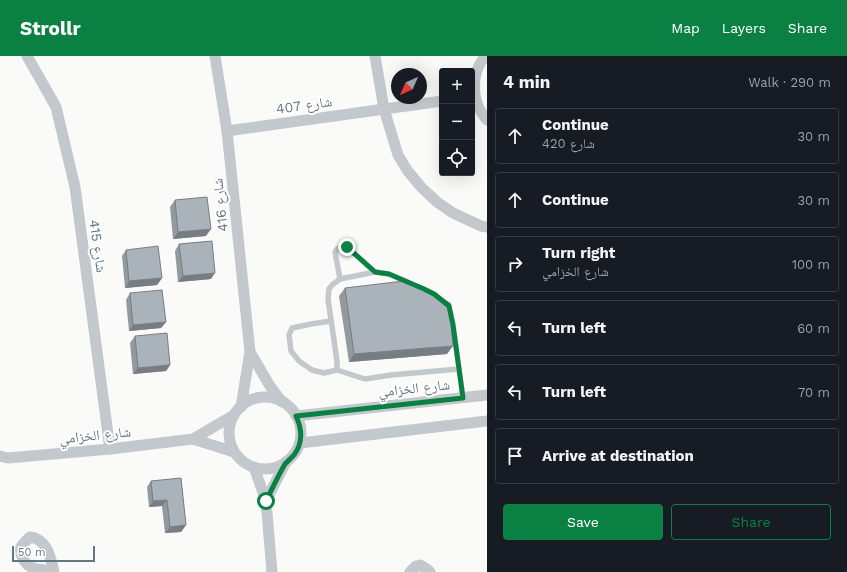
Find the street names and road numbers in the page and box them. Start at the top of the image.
street label: شارع 407 [275,93,333,119]
street label: شارع 416 [209,177,233,233]
street label: شارع 415 [84,218,110,274]
street label: شارع الخزامي [377,376,451,403]
street label: شارع الخزامي [58,423,132,450]

